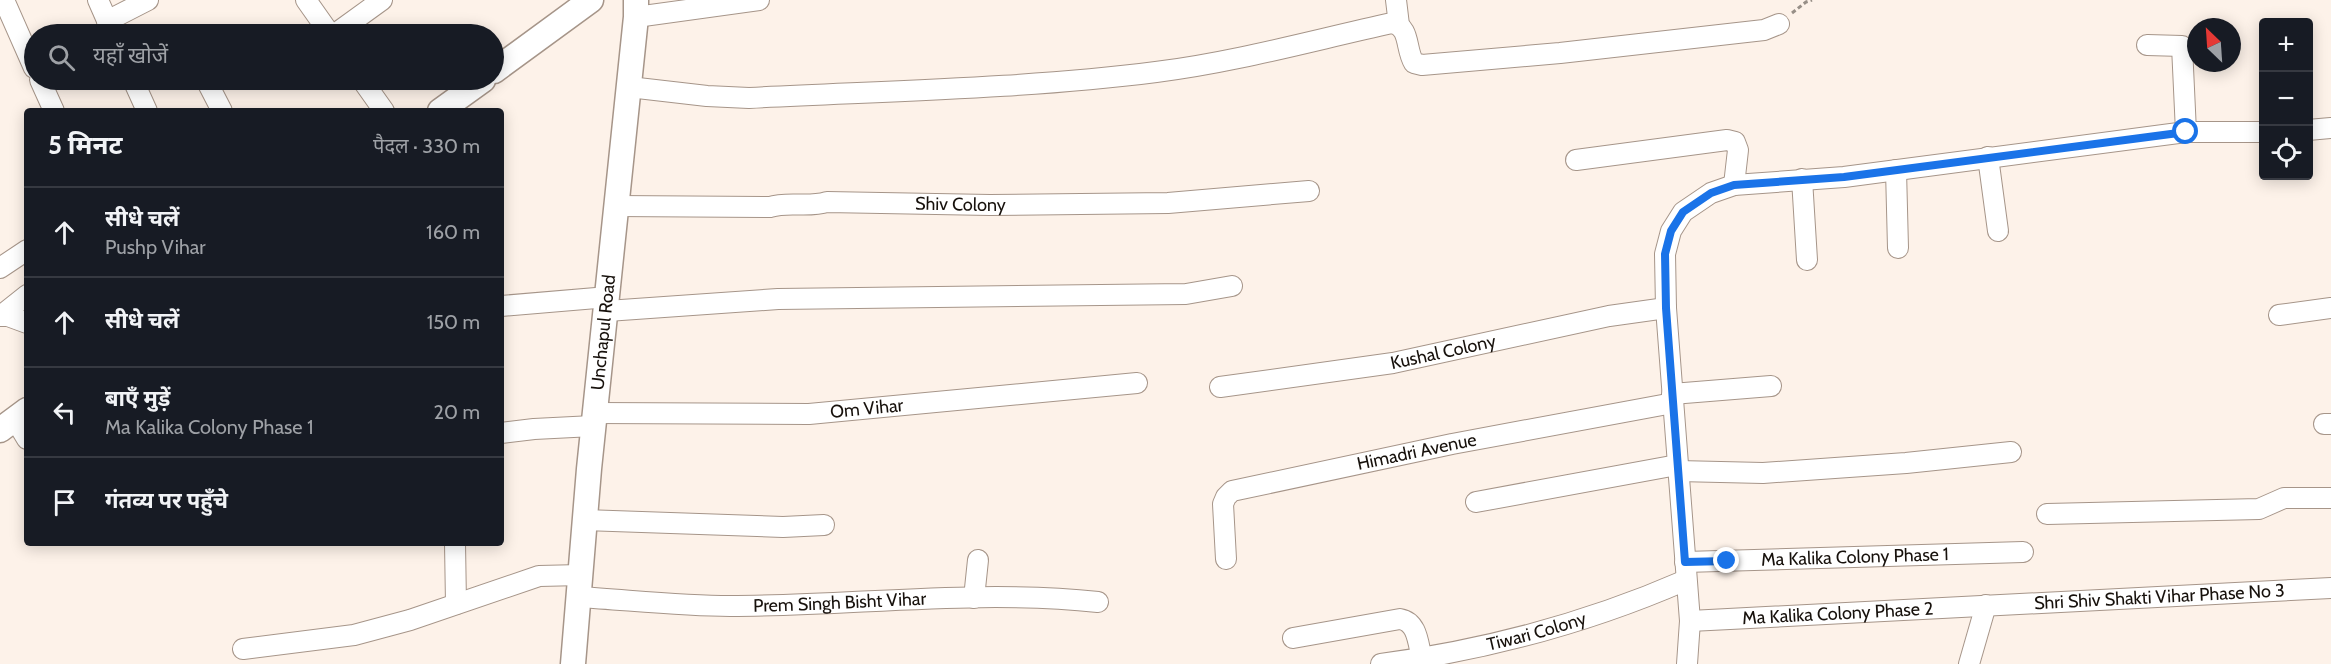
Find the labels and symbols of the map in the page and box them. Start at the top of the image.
north arrow [2187,18,2241,72]
route start [2172,118,2198,144]
street label: Shiv Colony [915,193,1006,216]
street label: Unchapul Road [586,273,620,391]
street label: Kushal Colony [1389,330,1498,374]
street label: Om Vihar [829,394,905,423]
street label: Himadri Avenue [1355,429,1478,475]
street label: Ma Kalika Colony Phase 1 [1761,543,1949,571]
route end [1713,547,1739,573]
street label: Shri Shiv Shakti Vihar Phase No 3 [2034,579,2285,614]
street label: Prem Singh Bisht Vihar [753,588,927,617]
street label: Ma Kalika Colony Phase 2 [1742,597,1934,629]
street label: Tiwari Colony [1485,607,1589,656]

